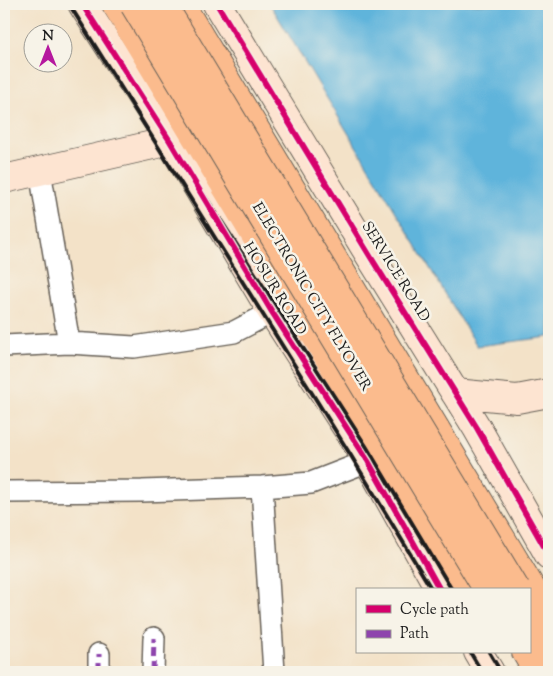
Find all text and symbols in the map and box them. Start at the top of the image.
north arrow [22,22,72,72]
text: N [42,27,54,47]
street label: ELECTRONIC CITY FLYOVER [246,199,376,395]
street label: SERVICE ROAD [356,218,434,326]
street label: HOSUR ROAD [237,238,311,340]
legend [356,588,530,654]
text: Cycle path [400,600,469,621]
text: Path [400,624,429,645]

